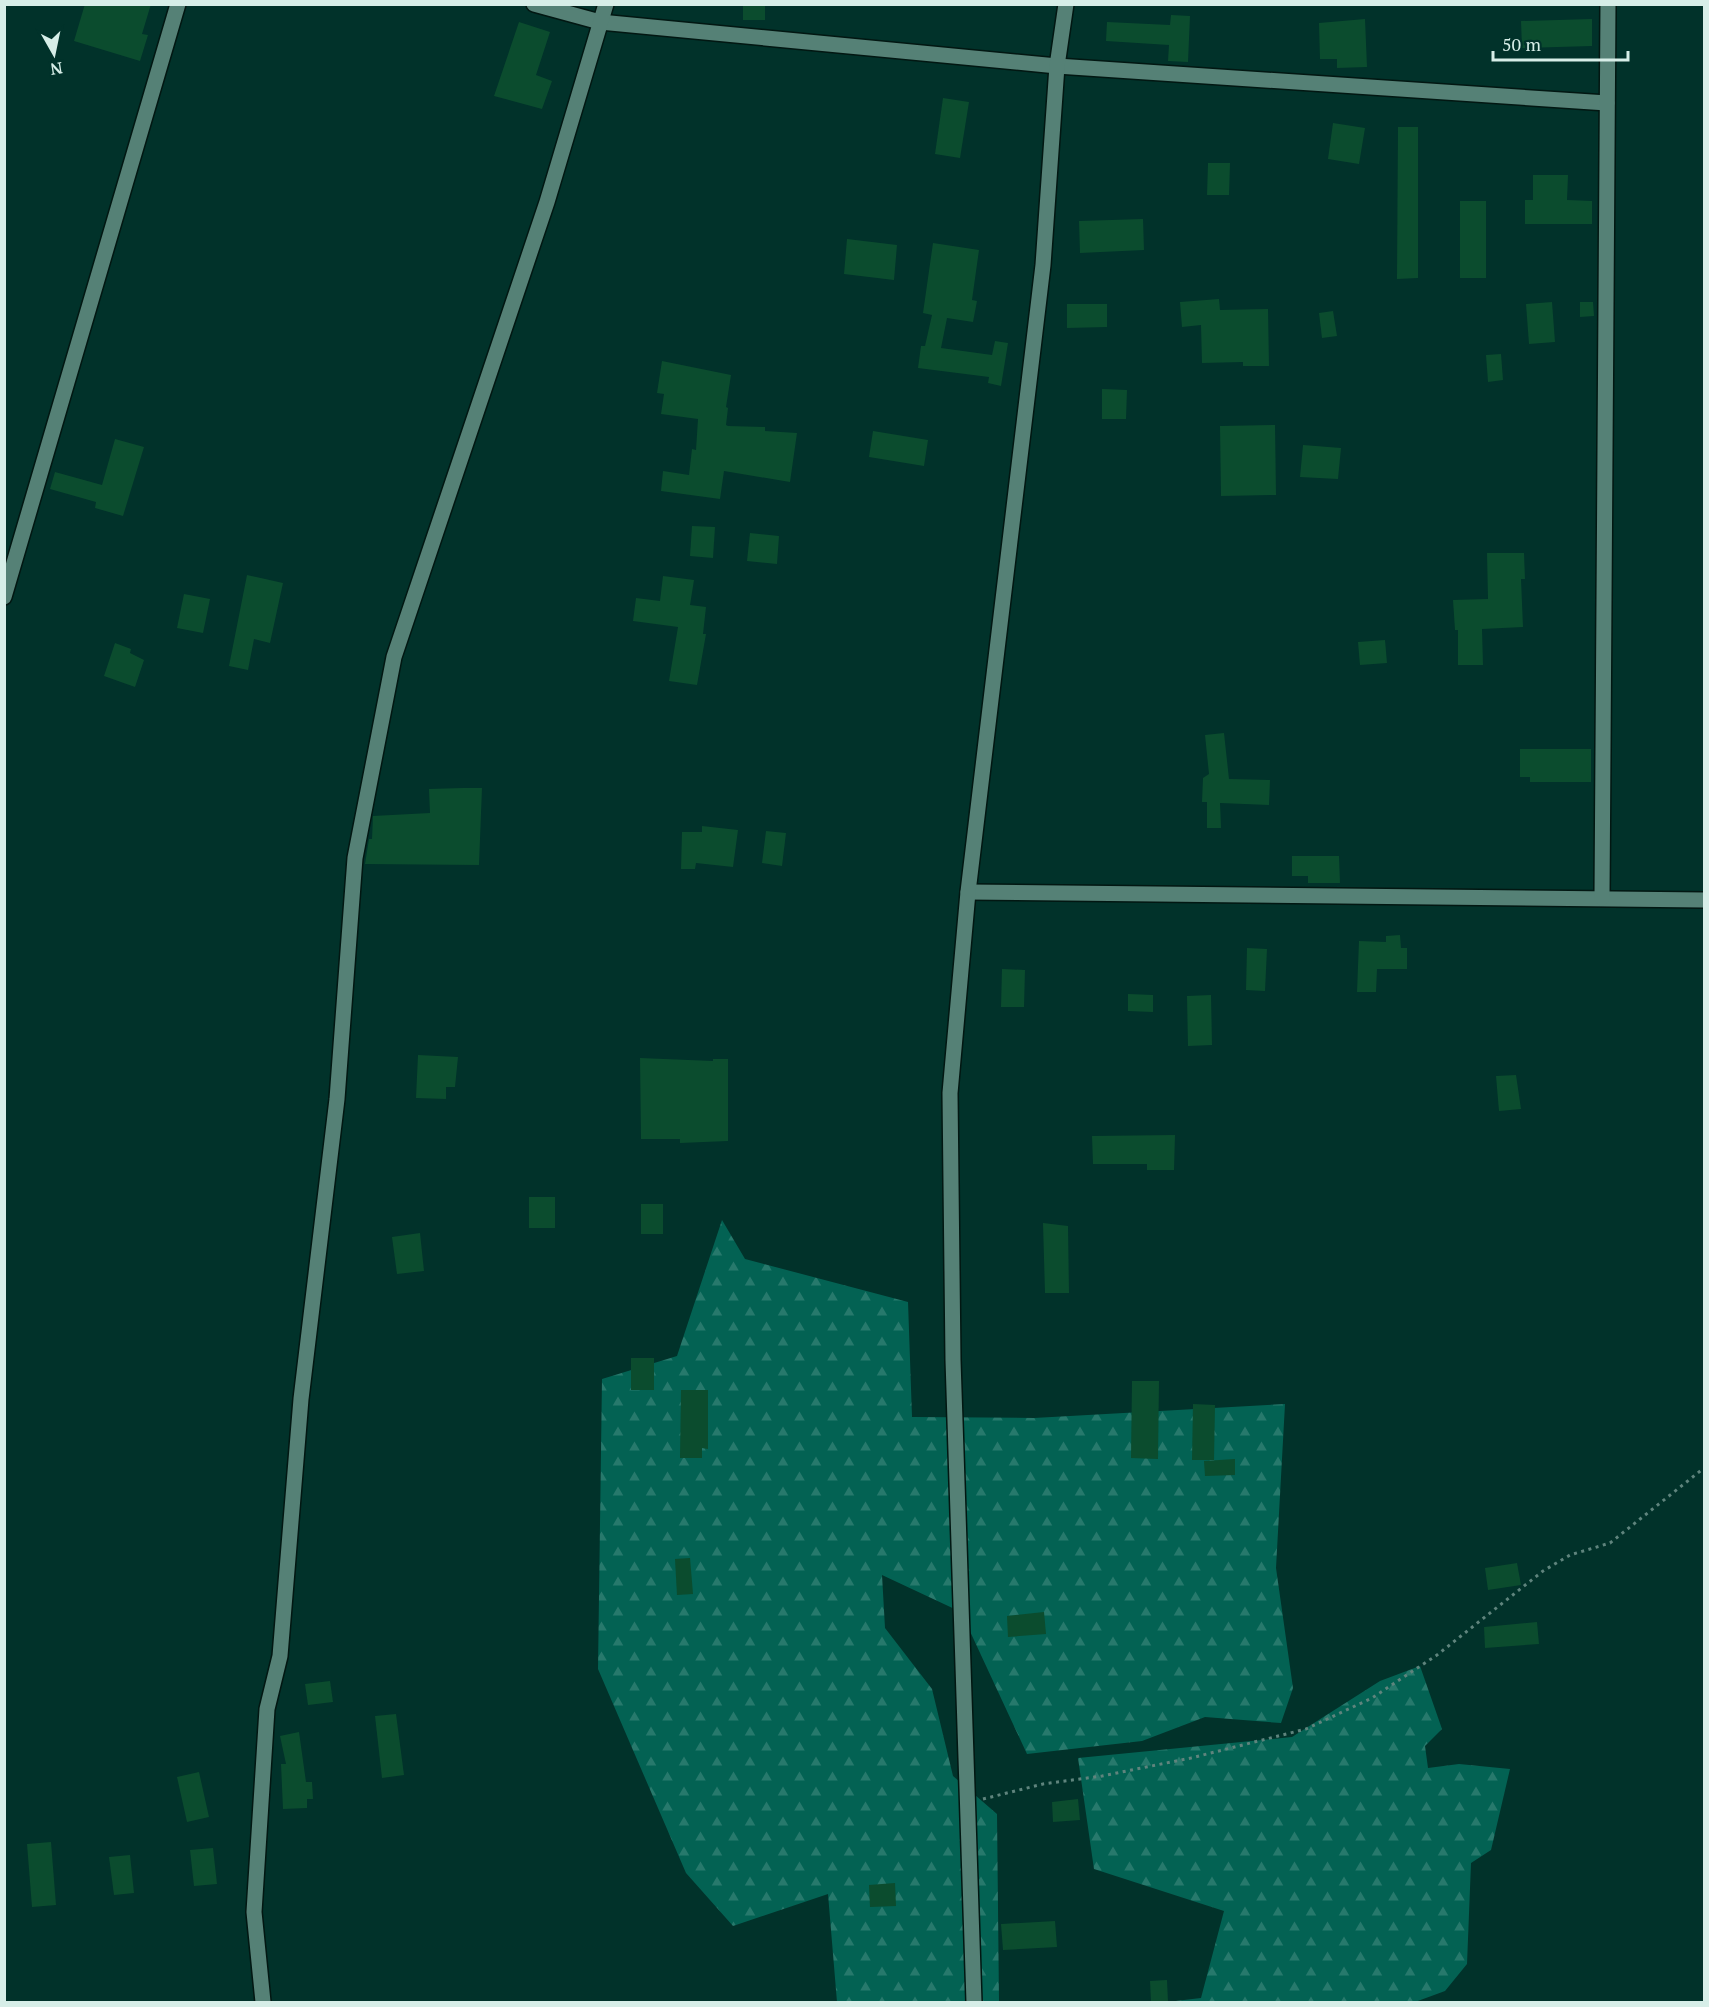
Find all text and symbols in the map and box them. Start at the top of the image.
north arrow [24,24,84,84]
scale bar [1493,24,1628,62]
text: 50 m [1502,32,1542,56]
text: N [49,57,64,81]

